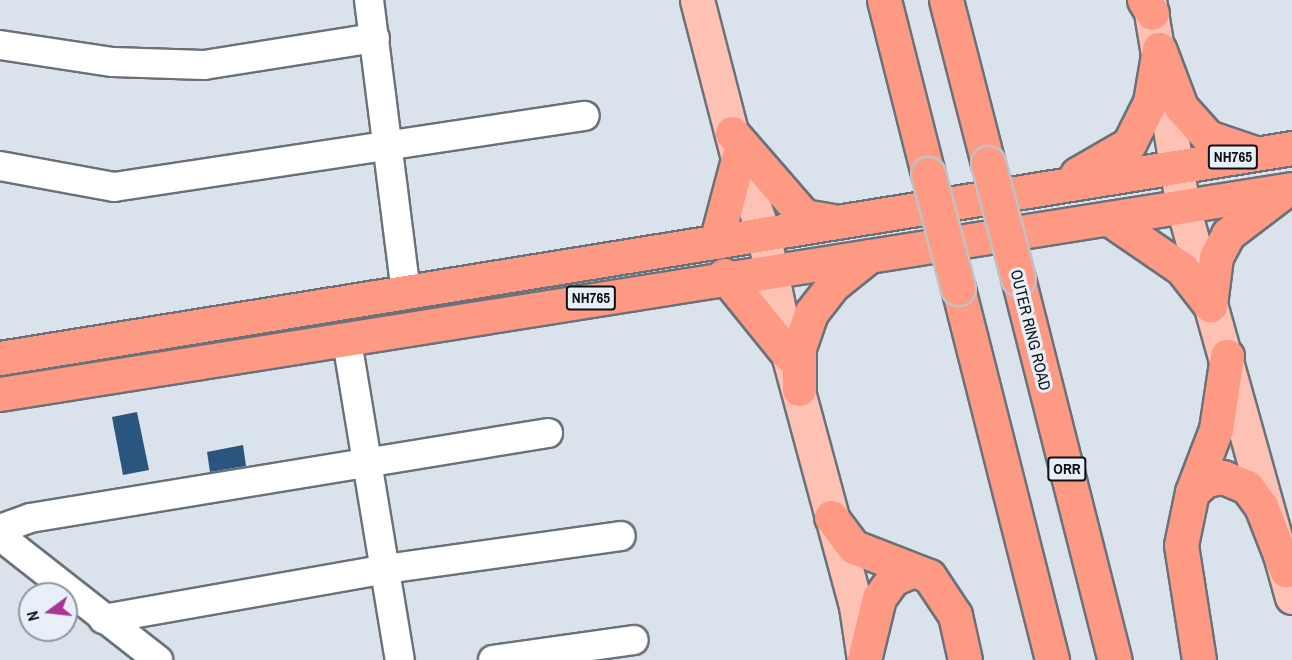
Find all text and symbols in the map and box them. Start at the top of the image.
road number: NH765 [1208,145,1258,169]
street label: OUTER RING ROAD [1007,268,1055,392]
road number: NH765 [566,286,616,310]
road number: ORR [1046,457,1088,481]
north arrow [18,582,78,642]
text: N [21,609,44,624]

